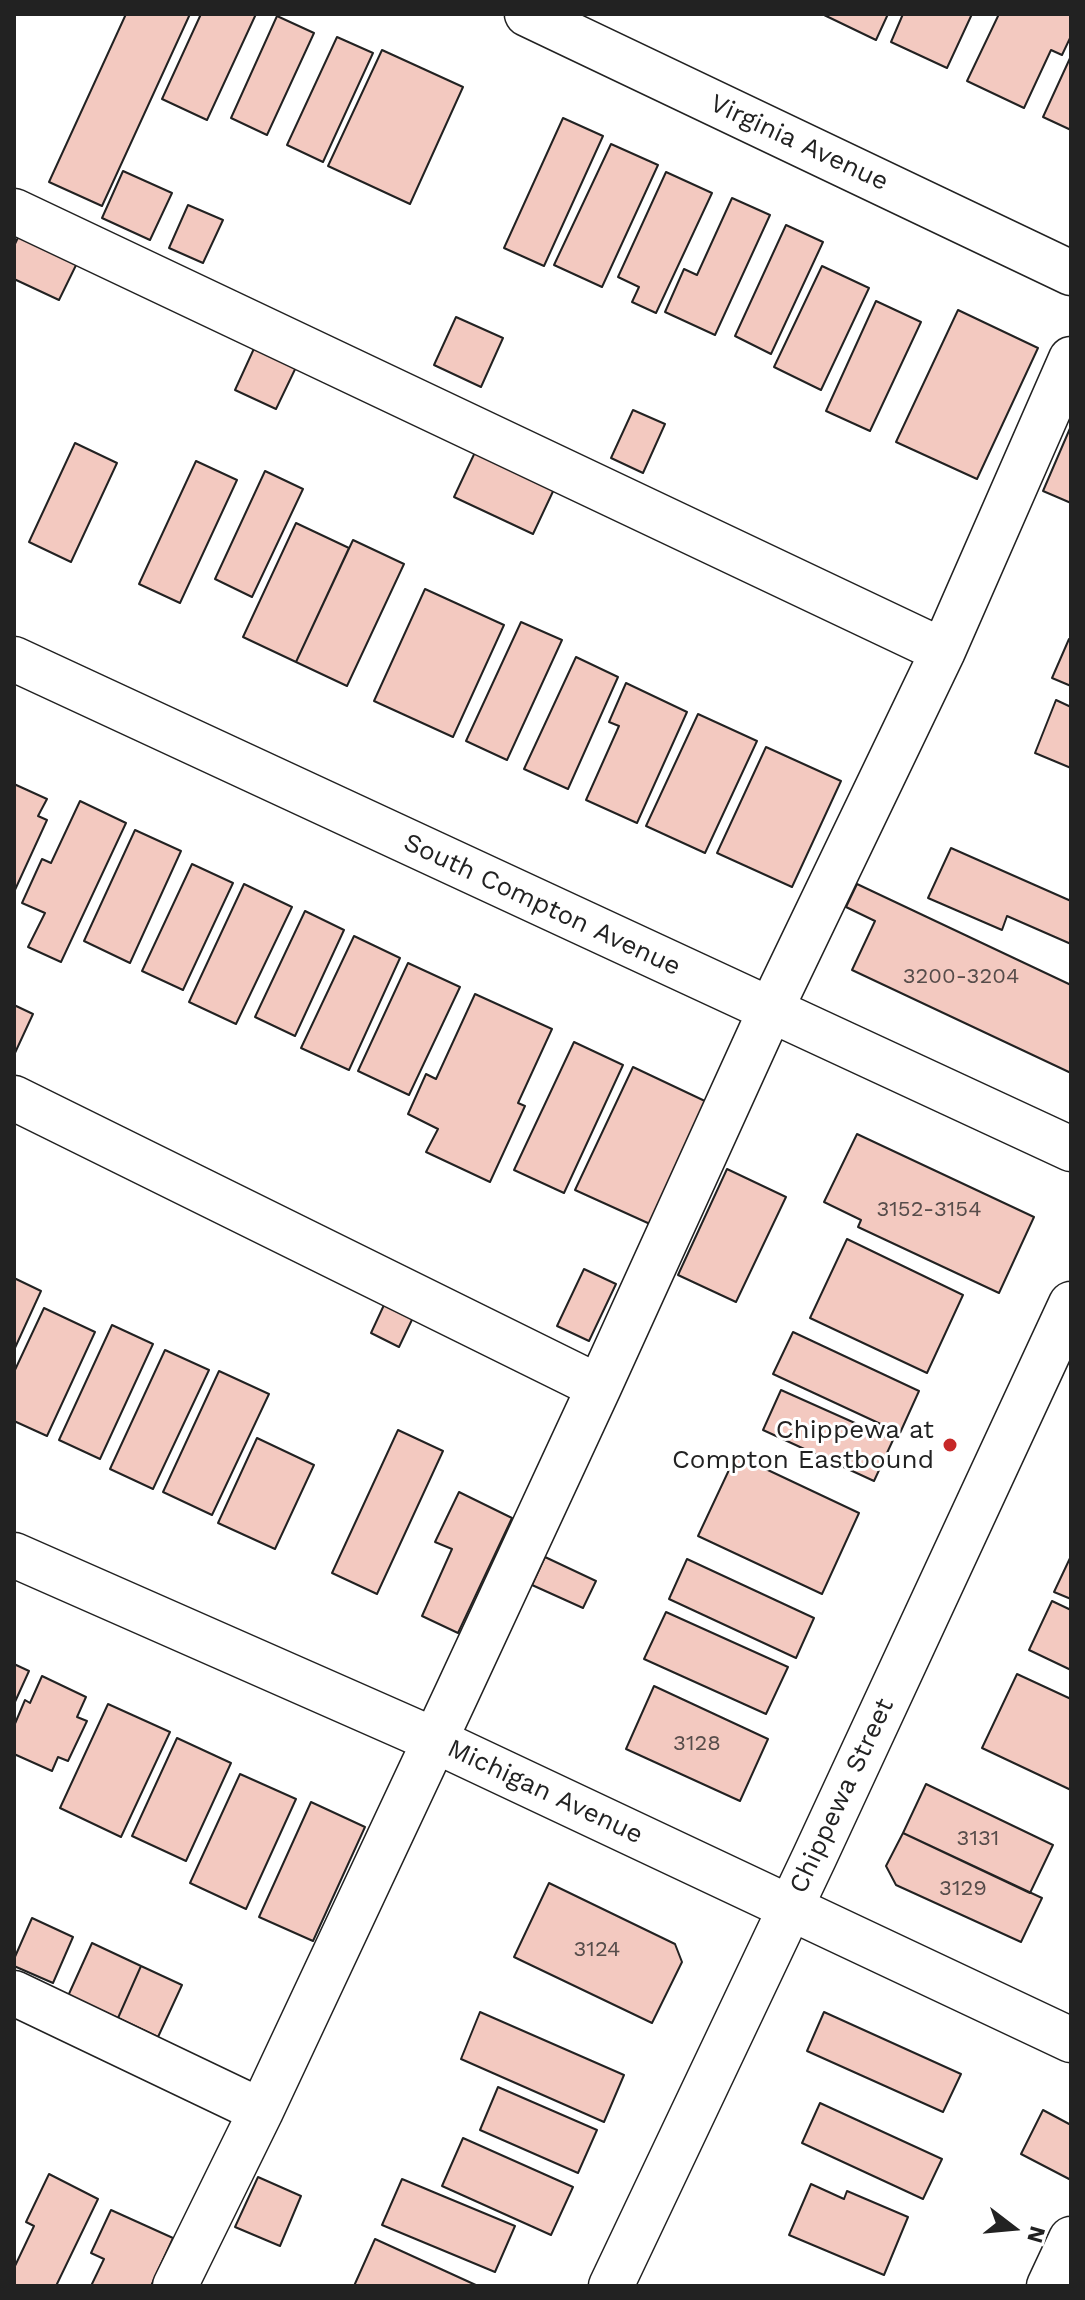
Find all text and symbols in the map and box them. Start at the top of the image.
street label: Virginia Avenue [705,88,893,198]
street label: South Compton Avenue [399,827,685,983]
house number: 3200-3204 [903,964,1019,990]
house number: 3152-3154 [876,1197,982,1223]
place label: Chippewa at Compton Eastbound [672,1414,934,1476]
marker: Chippewa at Compton Eastbound [941,1436,959,1454]
street label: Chippewa Street [783,1694,901,1898]
house number: 3128 [673,1731,721,1757]
street label: Michigan Avenue [442,1733,648,1851]
house number: 3131 [957,1826,999,1852]
house number: 3129 [939,1876,987,1902]
house number: 3124 [573,1937,621,1963]
north arrow [973,2188,1053,2268]
text: N [1022,2223,1051,2246]

